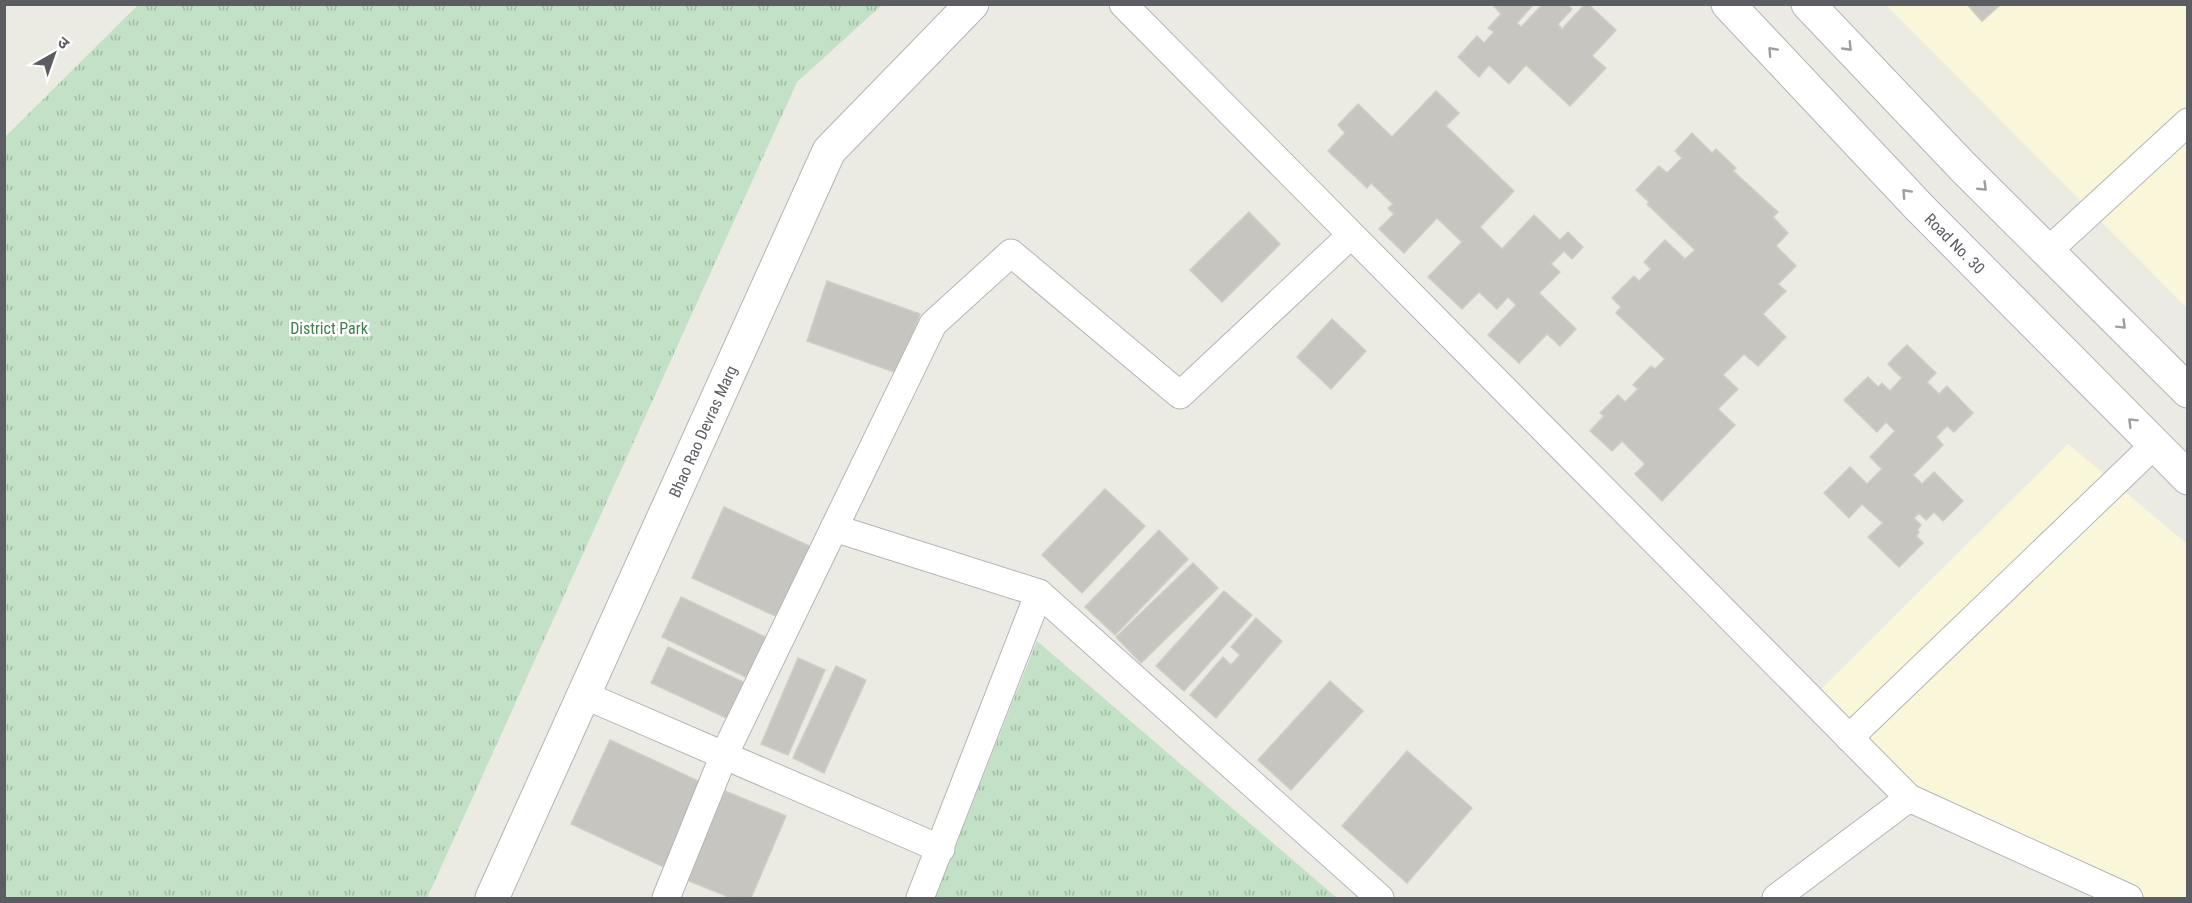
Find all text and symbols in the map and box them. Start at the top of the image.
north arrow [24,24,84,84]
text: उ [54,33,73,54]
one-way arrow [1841,40,1852,50]
one-way arrow [1768,48,1779,58]
one-way arrow [1977,180,1987,191]
one-way arrow [1902,189,1913,200]
street label: Road No. 30 [1921,209,1989,278]
one-way arrow [2114,317,2125,328]
park label: District Park [290,319,369,338]
street label: Bhao Rao Devras Marg [665,362,741,500]
one-way arrow [2128,418,2139,429]

